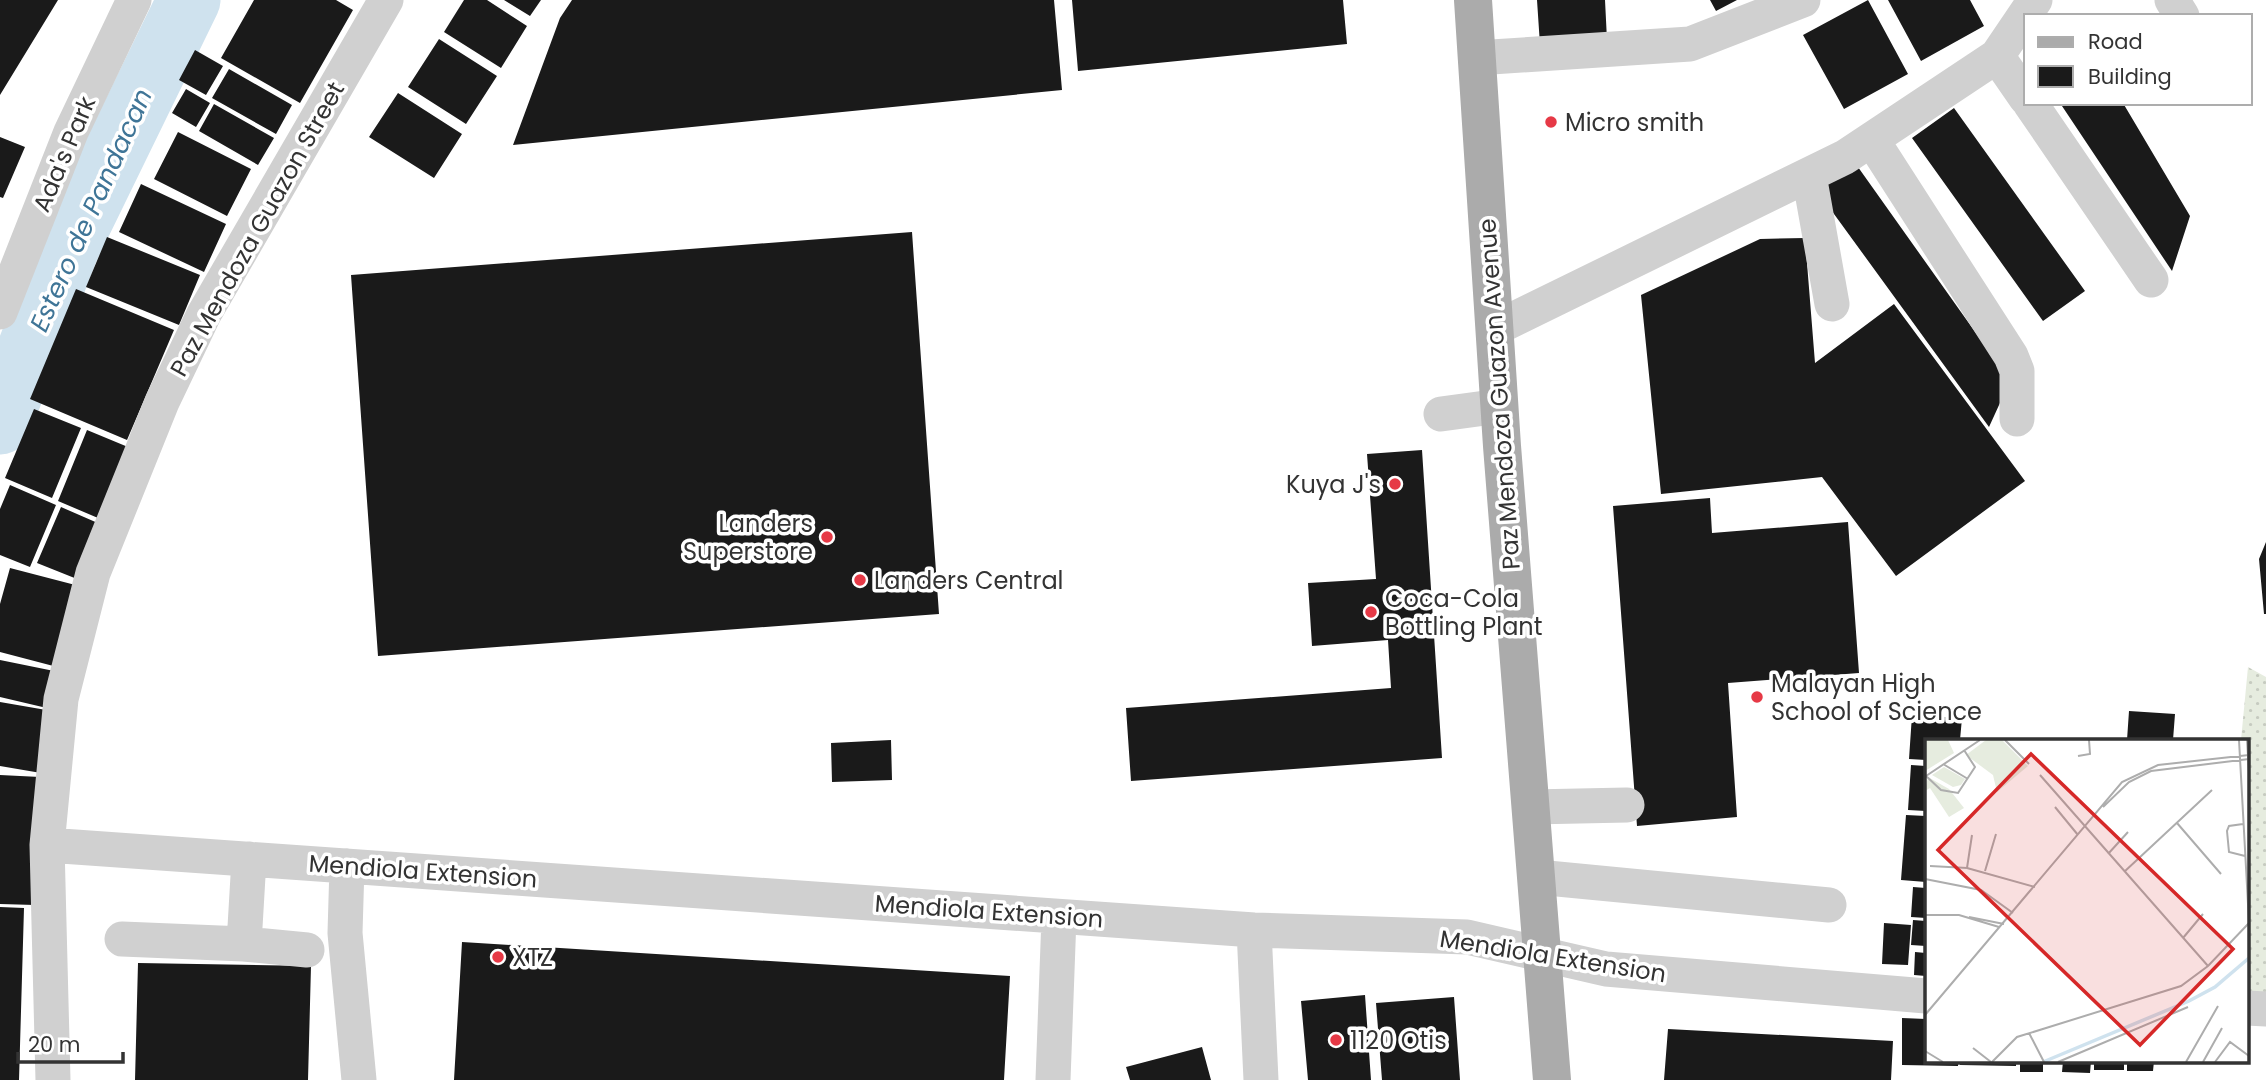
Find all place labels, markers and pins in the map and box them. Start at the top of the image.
place label: Micro smith [1565,106,1704,139]
marker: Micro smith [1543,114,1559,130]
place label: Kuya J's [1286,468,1381,501]
marker: Kuya J's [1387,476,1403,492]
place label: Landers Superstore [683,507,813,568]
marker: Landers Superstore [819,529,835,545]
place label: Landers Central [874,564,1064,597]
marker: Landers Central [852,572,868,588]
place label: Coca-Cola Bottling Plant [1385,582,1542,643]
marker: Coca-Cola Bottling Plant [1363,604,1379,620]
place label: Malayan High School of Science [1771,667,1982,728]
marker: Malayan High School of Science [1749,689,1765,705]
place label: XTZ [512,941,553,974]
marker: XTZ [490,949,506,965]
place label: 1120 Otis [1350,1024,1447,1057]
marker: 1120 Otis [1328,1032,1344,1048]

